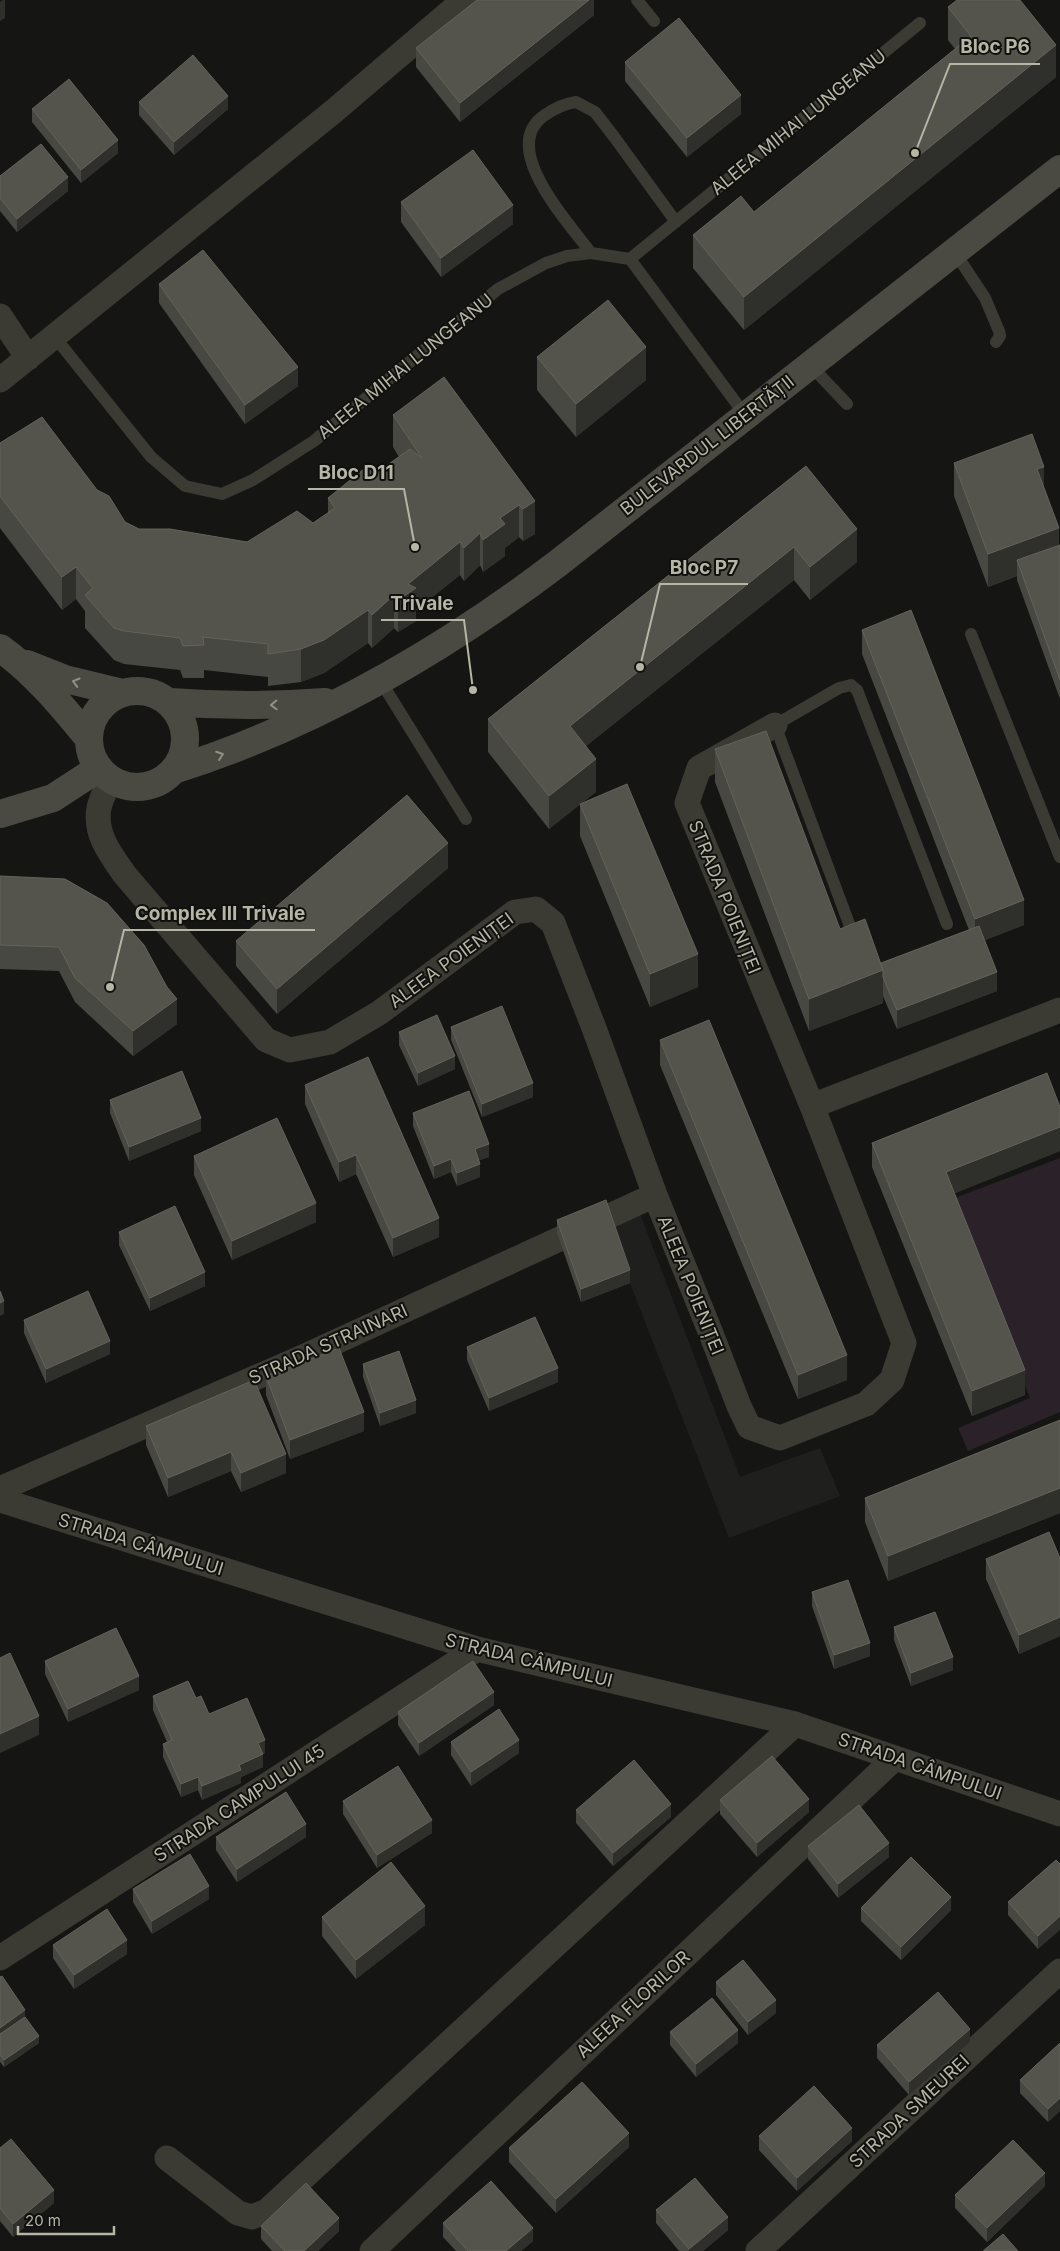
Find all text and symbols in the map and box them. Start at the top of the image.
callout: Bloc P6 [950,30,1040,64]
text: Bloc P6 [960,35,1030,58]
street label: ALEEA MIHAI LUNGEANU [706,45,890,199]
street label: ALEEA MIHAI LUNGEANU [313,289,497,443]
street label: BULEVARDUL LIBERTĂȚII [615,370,799,520]
callout: Bloc D11 [308,455,404,489]
text: Bloc D11 [318,461,394,484]
callout: Bloc P7 [660,550,748,584]
text: Bloc P7 [670,556,738,579]
callout: Trivale [381,586,464,620]
text: Trivale [390,592,454,615]
one-way arrow [72,677,80,687]
one-way arrow [269,700,277,711]
one-way arrow [215,751,224,761]
street label: STRADA POIENIȚEI [684,817,765,977]
callout: Complex III Trivale [124,896,315,930]
text: Complex III Trivale [135,902,305,925]
street label: ALEEA POIENIȚEI [385,908,518,1013]
street label: ALEEA POIENIȚEI [653,1212,729,1358]
street label: STRADA STRAINARI [245,1300,411,1388]
street label: STRADA CÂMPULUI [56,1508,227,1579]
street label: STRADA CÂMPULUI [443,1628,615,1691]
street label: STRADA CÂMPULUI [835,1727,1005,1804]
street label: STRADA CAMPULUI 45 [150,1740,328,1866]
street label: ALEEA FLORILOR [572,1946,694,2062]
street label: STRADA SMEUREI [845,2050,973,2172]
scale bar [18,2204,114,2236]
text: 20 m [25,2211,61,2230]

